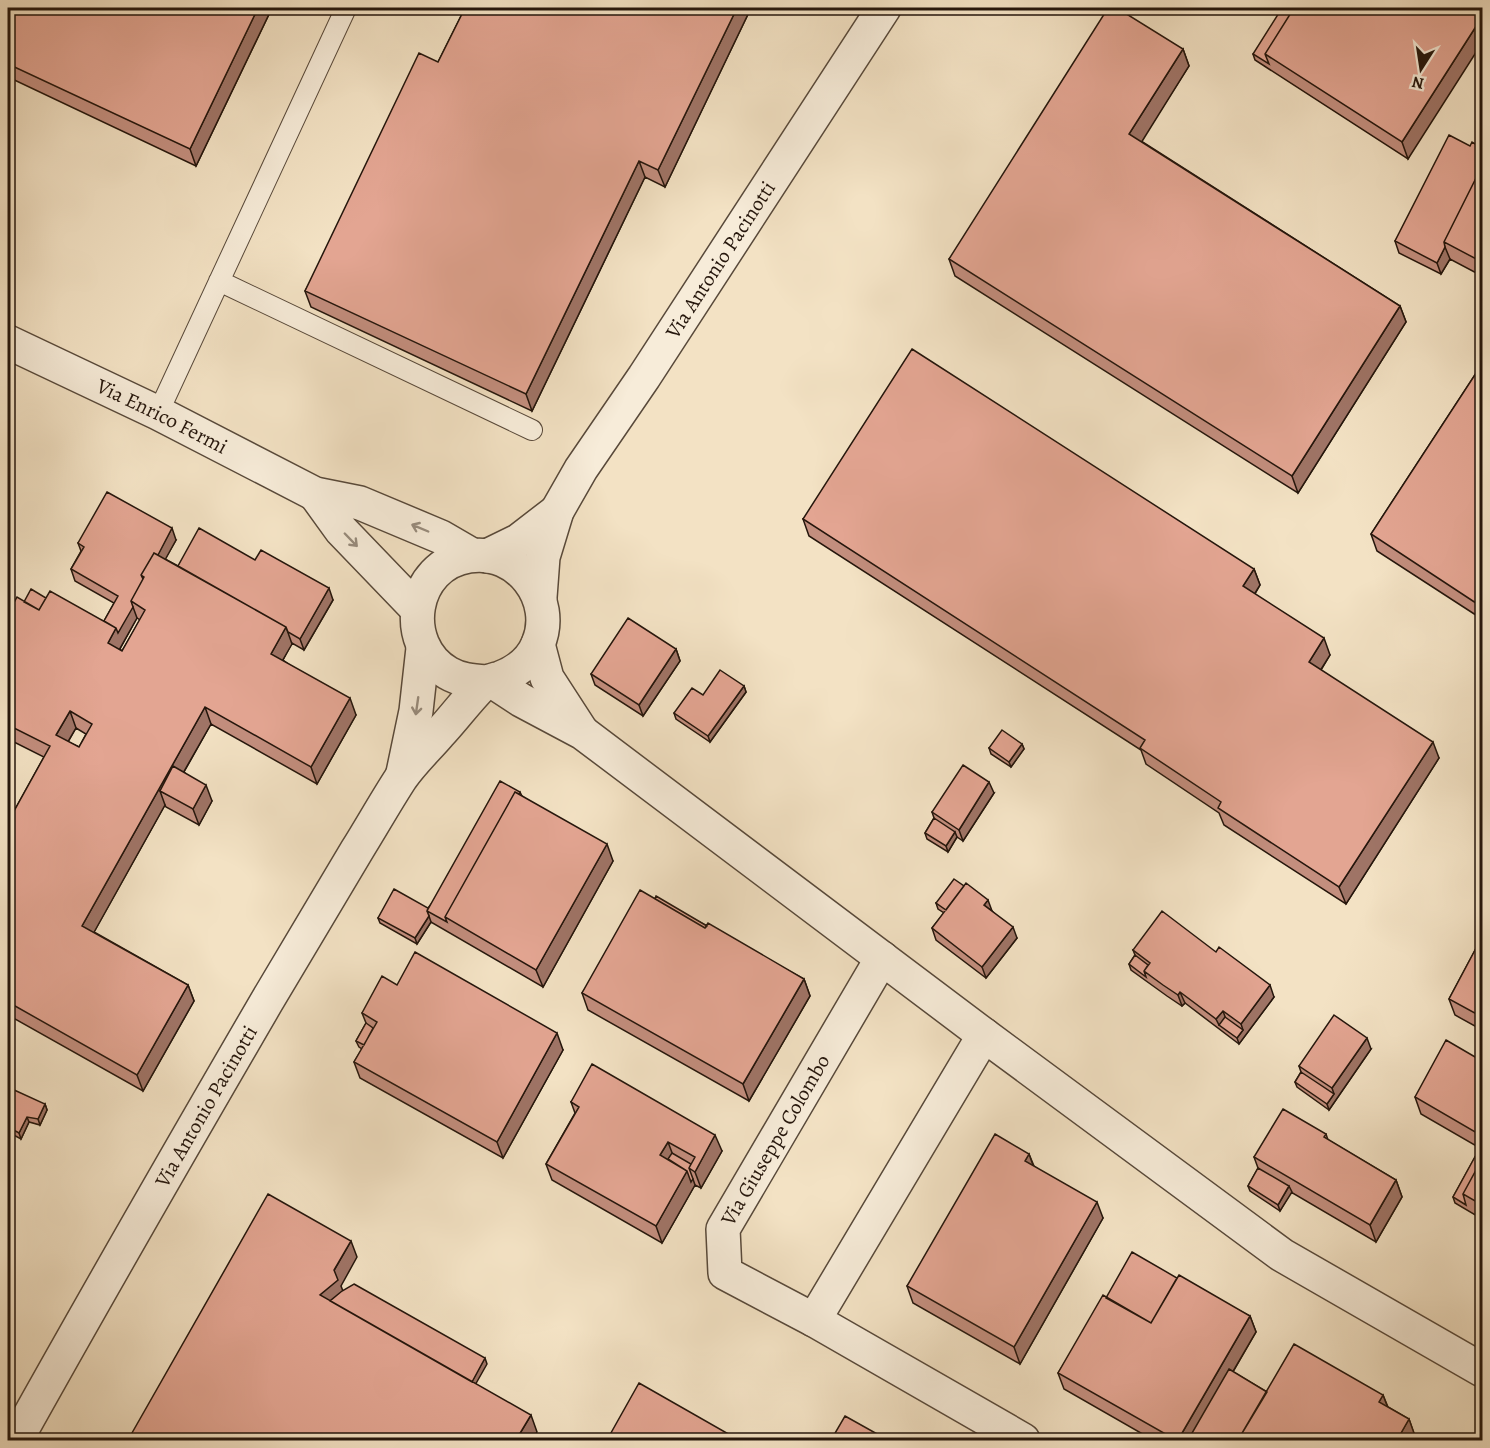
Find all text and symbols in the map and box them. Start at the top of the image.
north arrow [1391,39,1451,99]
text: N [1410,71,1426,95]
street label: Via Antonio Pacinotti [658,176,782,345]
street label: Via Enrico Fermi [91,371,233,461]
one-way arrow [411,522,430,533]
one-way arrow [344,533,358,548]
one-way arrow [411,695,422,715]
street label: Via Antonio Pacinotti [148,1020,264,1193]
street label: Via Giuseppe Colombo [714,1049,836,1231]

